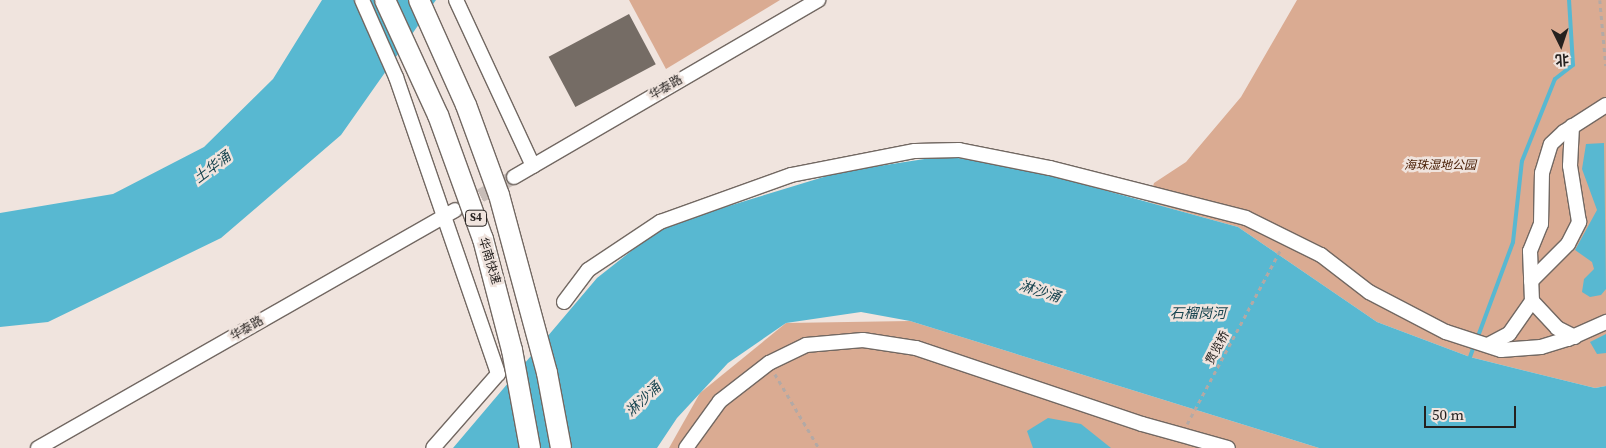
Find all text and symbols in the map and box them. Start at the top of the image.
north arrow [1536,20,1586,70]
text: 北 [1554,49,1570,70]
street label: 华泰路 [647,73,685,103]
water label: 土华涌 [190,148,234,186]
park label: 海珠湿地公园 [1404,159,1476,173]
road number: S4 [465,210,487,227]
street label: 华南快速 [475,236,503,286]
water label: 淋沙涌 [1017,277,1063,305]
water label: 石榴岗河 [1170,305,1226,321]
street label: 华泰路 [228,314,266,344]
street label: 贯览桥 [1203,329,1233,367]
water label: 淋沙涌 [622,379,664,419]
scale bar [1426,396,1518,428]
text: 50 m [1432,404,1464,425]

